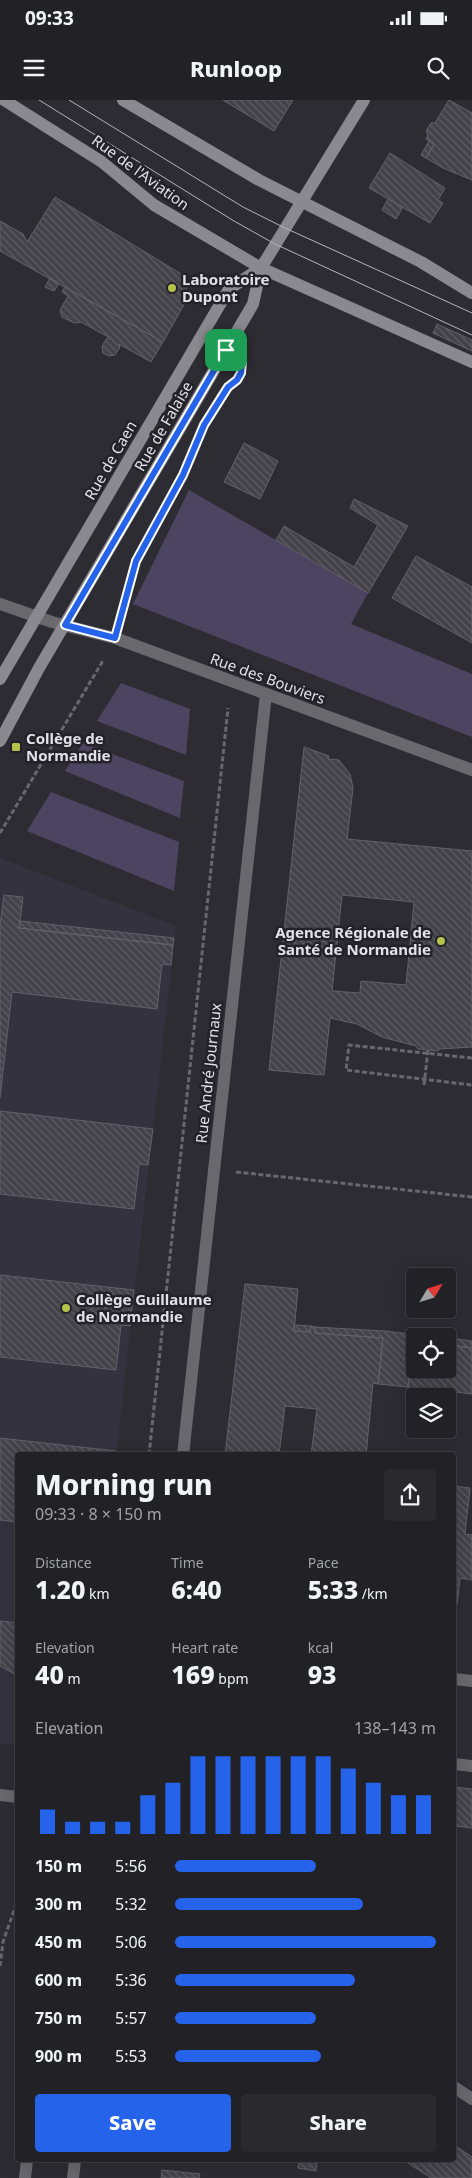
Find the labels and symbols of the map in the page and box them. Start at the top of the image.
street label: Rue de l'Aviation [88,130,194,214]
place label: Laboratoire Dupont [182,269,269,306]
marker: Laboratoire Dupont [166,282,178,294]
pin [205,329,247,371]
street label: Rue de Falaise [129,377,197,475]
street label: Rue de Caen [79,417,141,503]
street label: Rue des Bouviers [208,648,328,708]
place label: Collège de Normandie [26,728,111,765]
marker: Collège de Normandie [10,741,22,753]
place label: Agence Régionale de Santé de Normandie [275,922,431,959]
marker: Agence Régionale de Santé de Normandie [435,935,447,947]
street label: Rue André Journaux [191,1002,225,1144]
north arrow [406,1268,456,1318]
place label: Collège Guillaume de Normandie [76,1289,212,1326]
marker: Collège Guillaume de Normandie [60,1302,72,1314]

